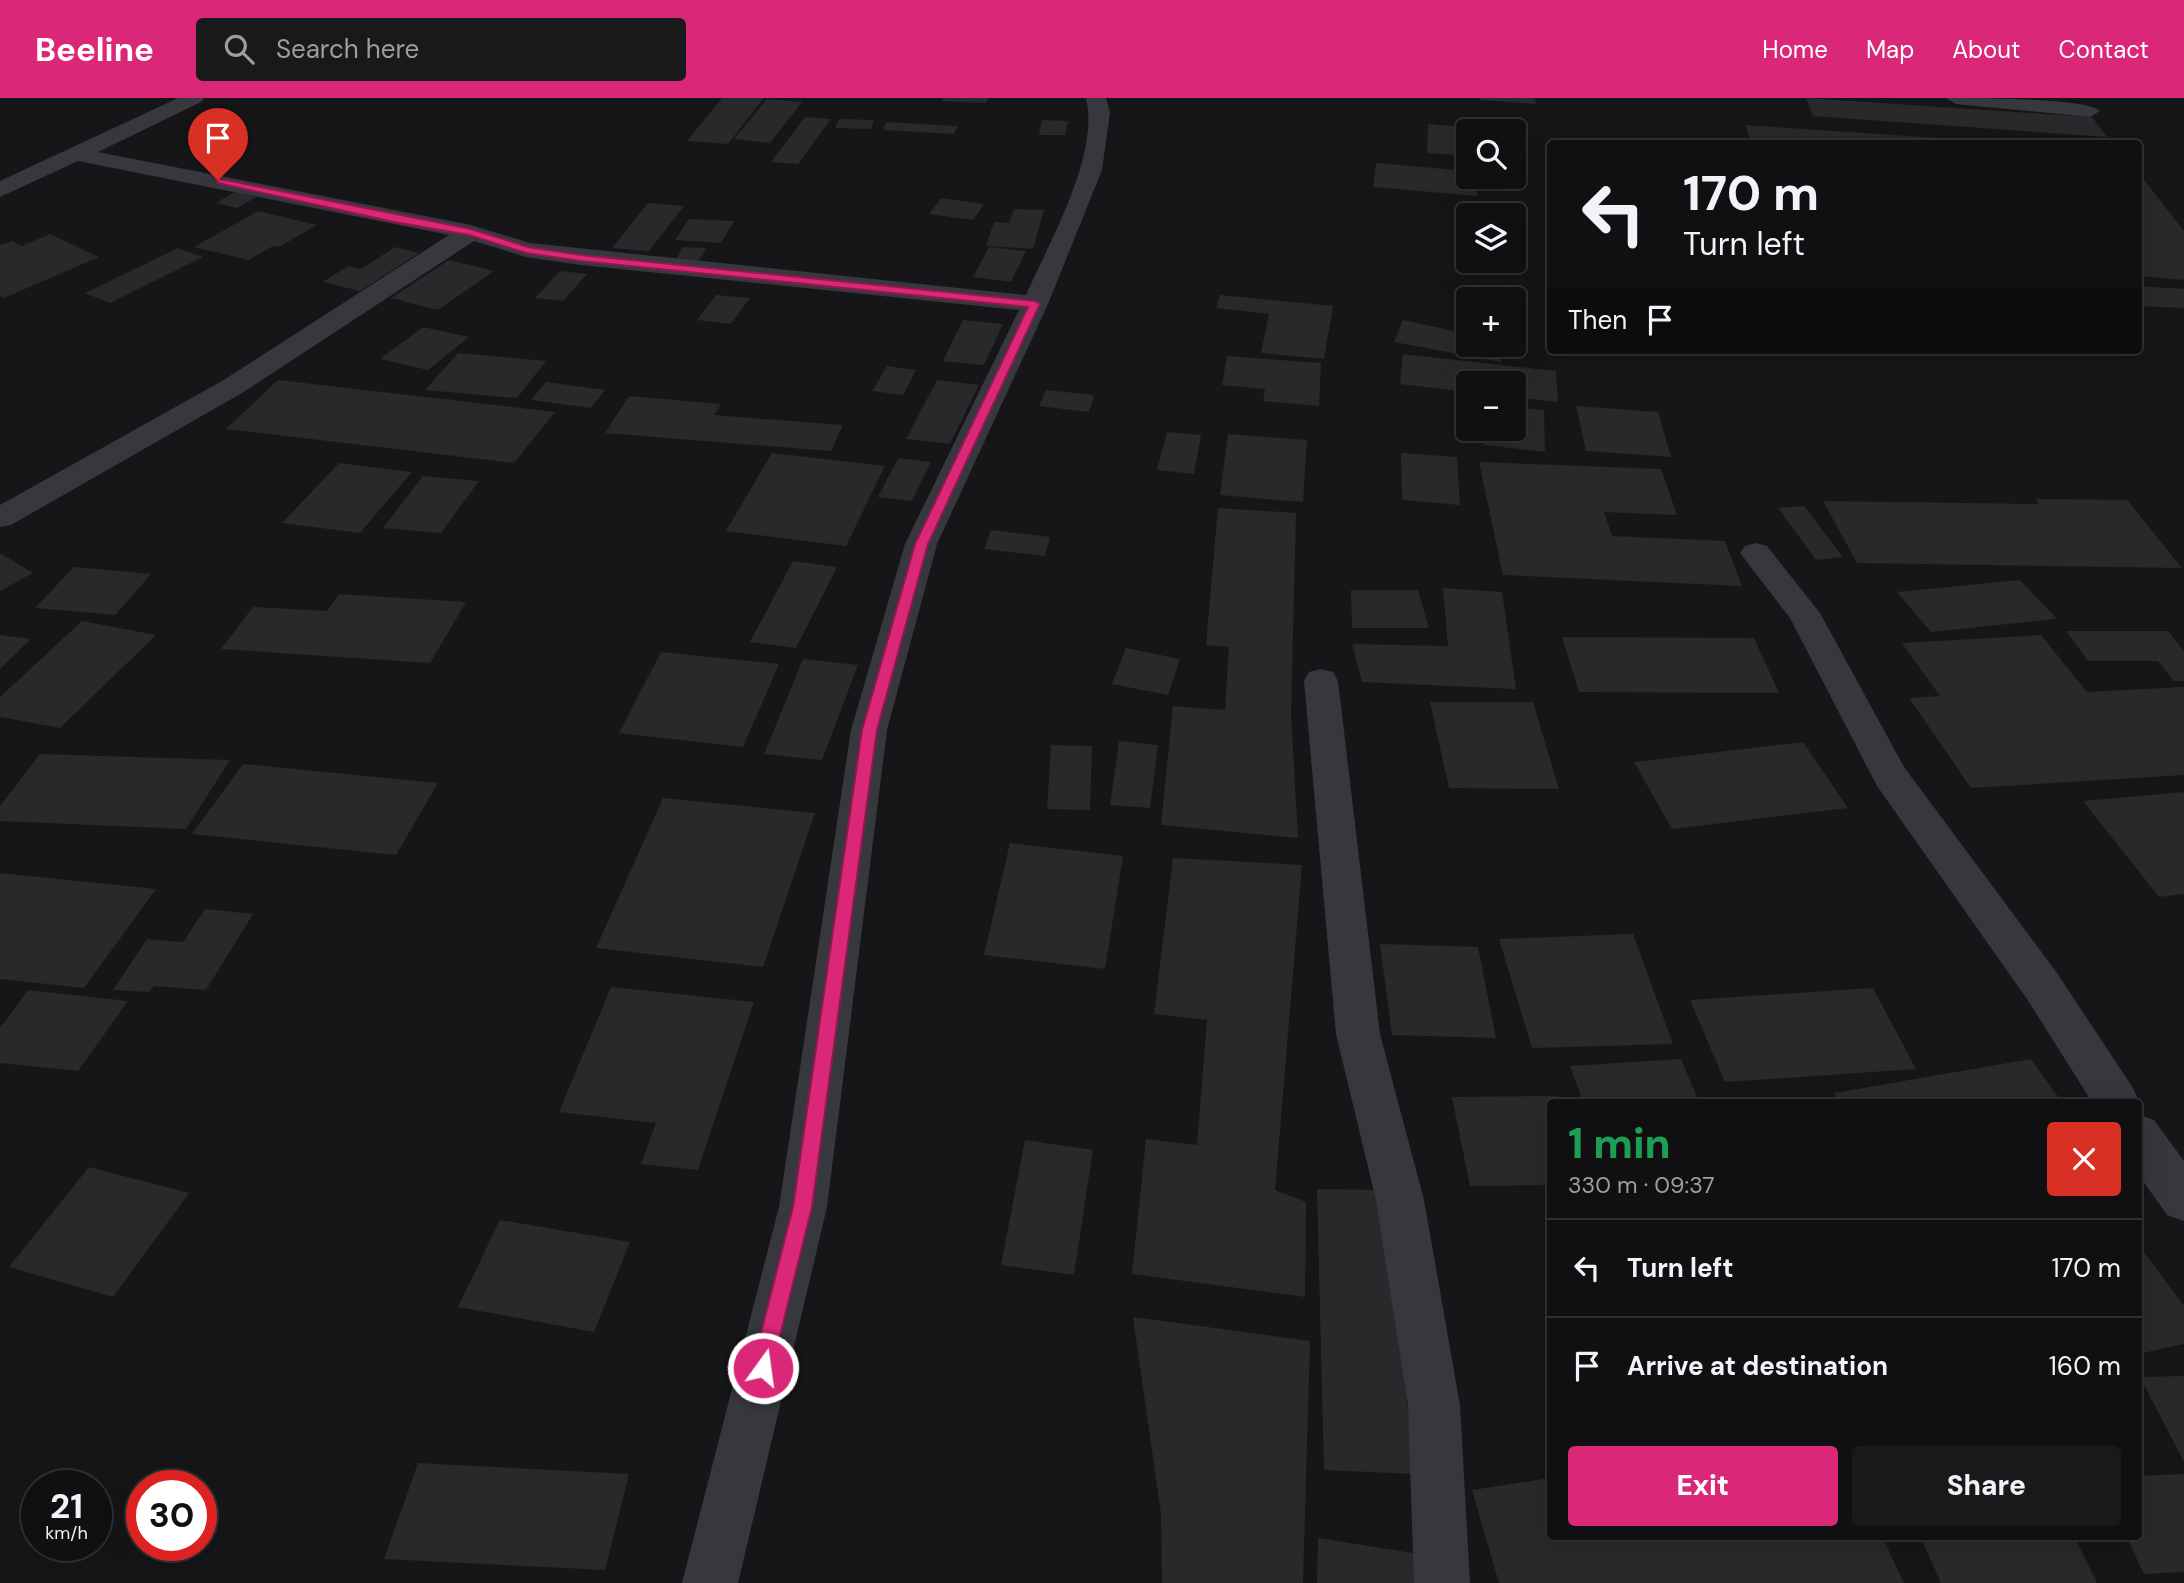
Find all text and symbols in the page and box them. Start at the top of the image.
search box [196,18,686,81]
text: Beeline [35,28,154,71]
icon: search [220,30,258,68]
text: Search here [276,32,419,66]
text: Home [1762,34,1828,65]
text: Map [1866,34,1914,65]
text: About [1952,34,2021,65]
text: Contact [2059,34,2149,65]
pin [188,108,248,180]
icon: arrive [199,119,237,157]
map controls [1456,119,1526,441]
button: search [1456,119,1526,189]
text: 170 m [1683,161,1819,225]
icon: left [1568,168,1659,259]
button: layers [1456,203,1526,273]
text: Turn left [1683,223,1805,265]
button: + [1456,287,1526,357]
icon: arrive [1641,301,1679,339]
text: Then [1568,303,1627,337]
button: − [1456,371,1526,441]
text: 1 min [1568,1116,1671,1171]
button: close [2047,1122,2121,1196]
text: 330 m · 09:37 [1568,1170,1715,1200]
icon: left [1568,1249,1606,1287]
text: Turn left [1627,1251,1734,1285]
text: 170 m [2052,1251,2121,1285]
position arrow [726,1331,800,1405]
icon: arrive [1568,1347,1606,1385]
text: Arrive at destination [1627,1349,1888,1383]
text: 160 m [2049,1349,2121,1383]
button: Exit [1568,1446,1838,1526]
button: Share [1852,1446,2121,1526]
speed limit sign: 30 [126,1470,217,1561]
text: 21 [50,1483,83,1529]
text: km/h [45,1521,88,1545]

